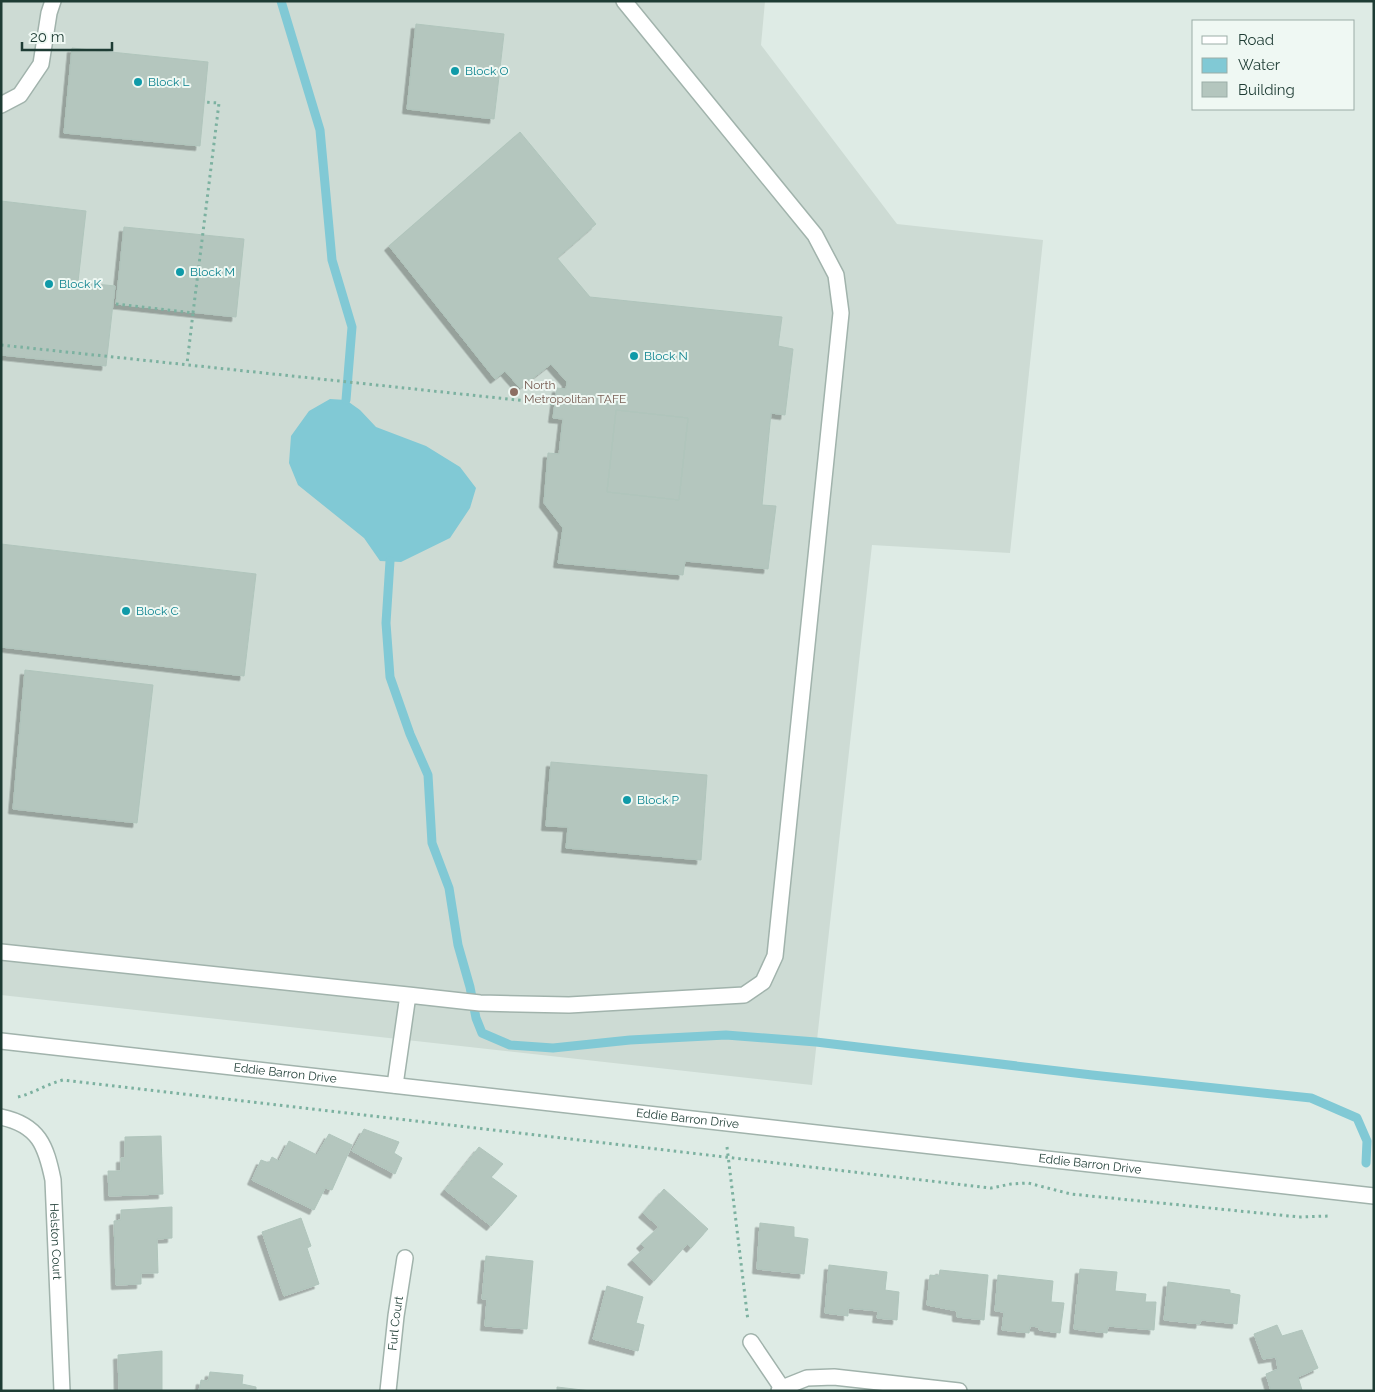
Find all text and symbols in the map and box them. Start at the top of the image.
scale bar [22,20,112,52]
legend [1192,20,1355,110]
text: 20 m [30,28,65,46]
text: Road [1238,31,1274,49]
text: Water [1238,56,1281,74]
place label: Block O [465,64,508,78]
marker: Block O [449,65,461,77]
place label: Block L [148,75,189,89]
marker: Block L [132,76,144,88]
text: Building [1238,81,1295,99]
place label: Block M [190,265,235,279]
marker: Block M [174,266,186,278]
place label: Block K [59,277,101,291]
marker: Block K [43,278,55,290]
place label: Block N [644,349,688,363]
marker: Block N [628,350,640,362]
place label: North Metropolitan TAFE [524,378,626,406]
marker: North Metropolitan TAFE [508,386,520,398]
place label: Block C [136,604,179,618]
marker: Block C [120,605,132,617]
place label: Block P [637,793,679,807]
marker: Block P [621,794,633,806]
street label: Eddie Barron Drive [233,1060,337,1086]
street label: Eddie Barron Drive [635,1106,740,1131]
street label: Eddie Barron Drive [1038,1151,1142,1177]
street label: Helston Court [47,1203,64,1280]
street label: Furl Court [385,1295,406,1351]

